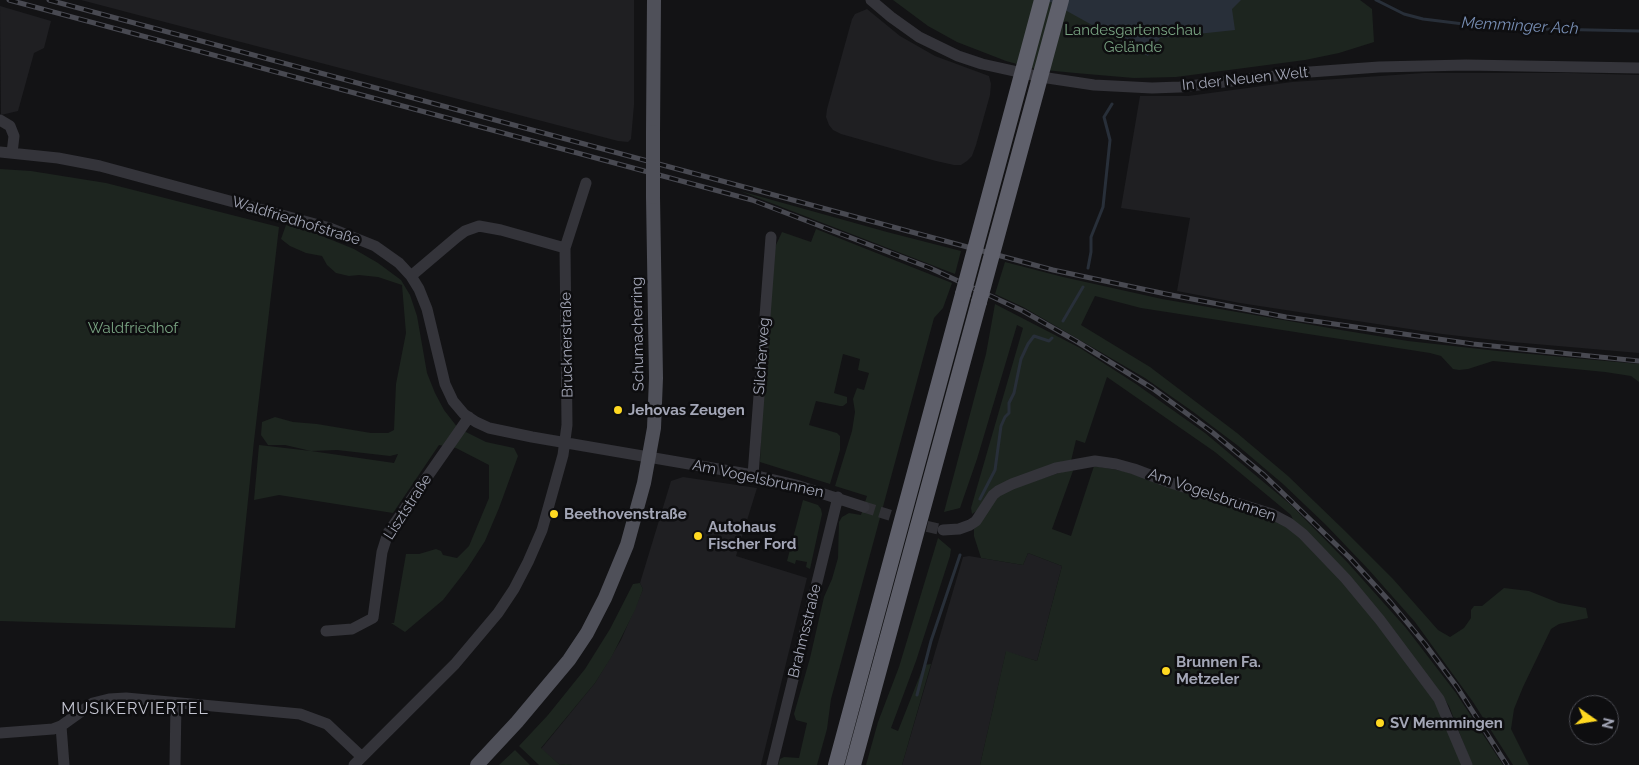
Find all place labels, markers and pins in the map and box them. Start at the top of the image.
place label: Jehovas Zeugen [628,401,745,419]
marker: Jehovas Zeugen [612,404,624,416]
place label: Beethovenstraße [564,505,687,523]
marker: Beethovenstraße [548,508,560,520]
place label: Autohaus Fischer Ford [708,518,796,553]
marker: Autohaus Fischer Ford [692,530,704,542]
place label: Brunnen Fa. Metzeler [1176,653,1261,688]
marker: Brunnen Fa. Metzeler [1160,665,1172,677]
place label: SV Memmingen [1390,714,1503,732]
marker: SV Memmingen [1374,717,1386,729]

